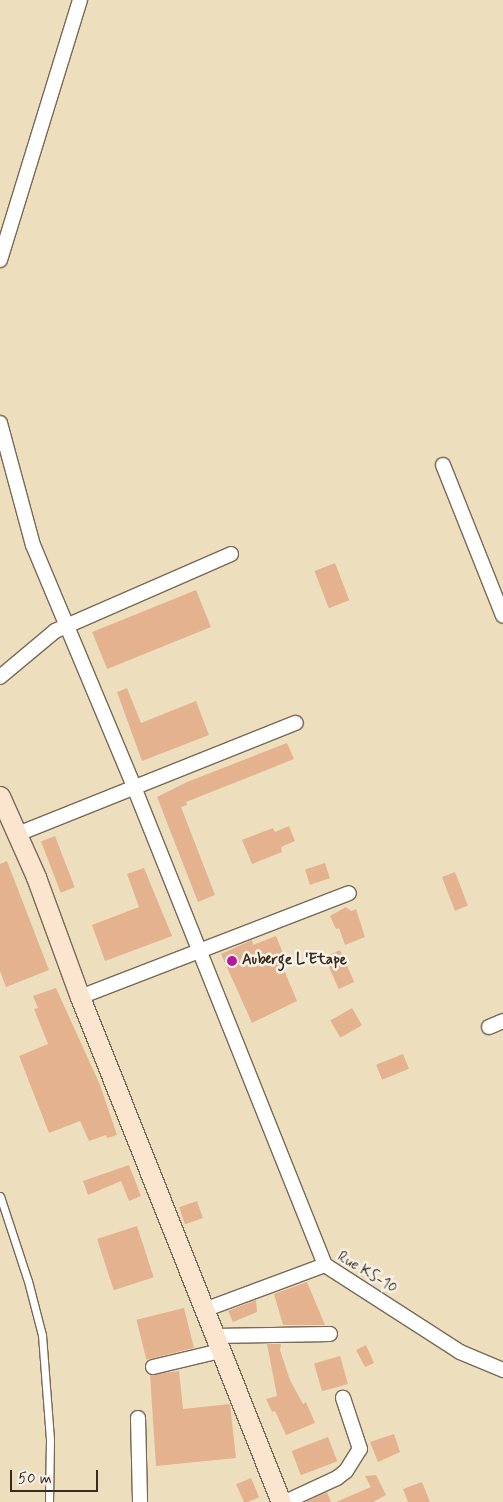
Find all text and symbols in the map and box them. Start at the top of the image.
place label: Auberge L'Etape [242,952,347,970]
marker: Auberge L'Etape [226,955,238,967]
street label: Rue KS-10 [334,1248,400,1298]
scale bar [12,1460,100,1492]
text: 50 m [18,1469,52,1489]

